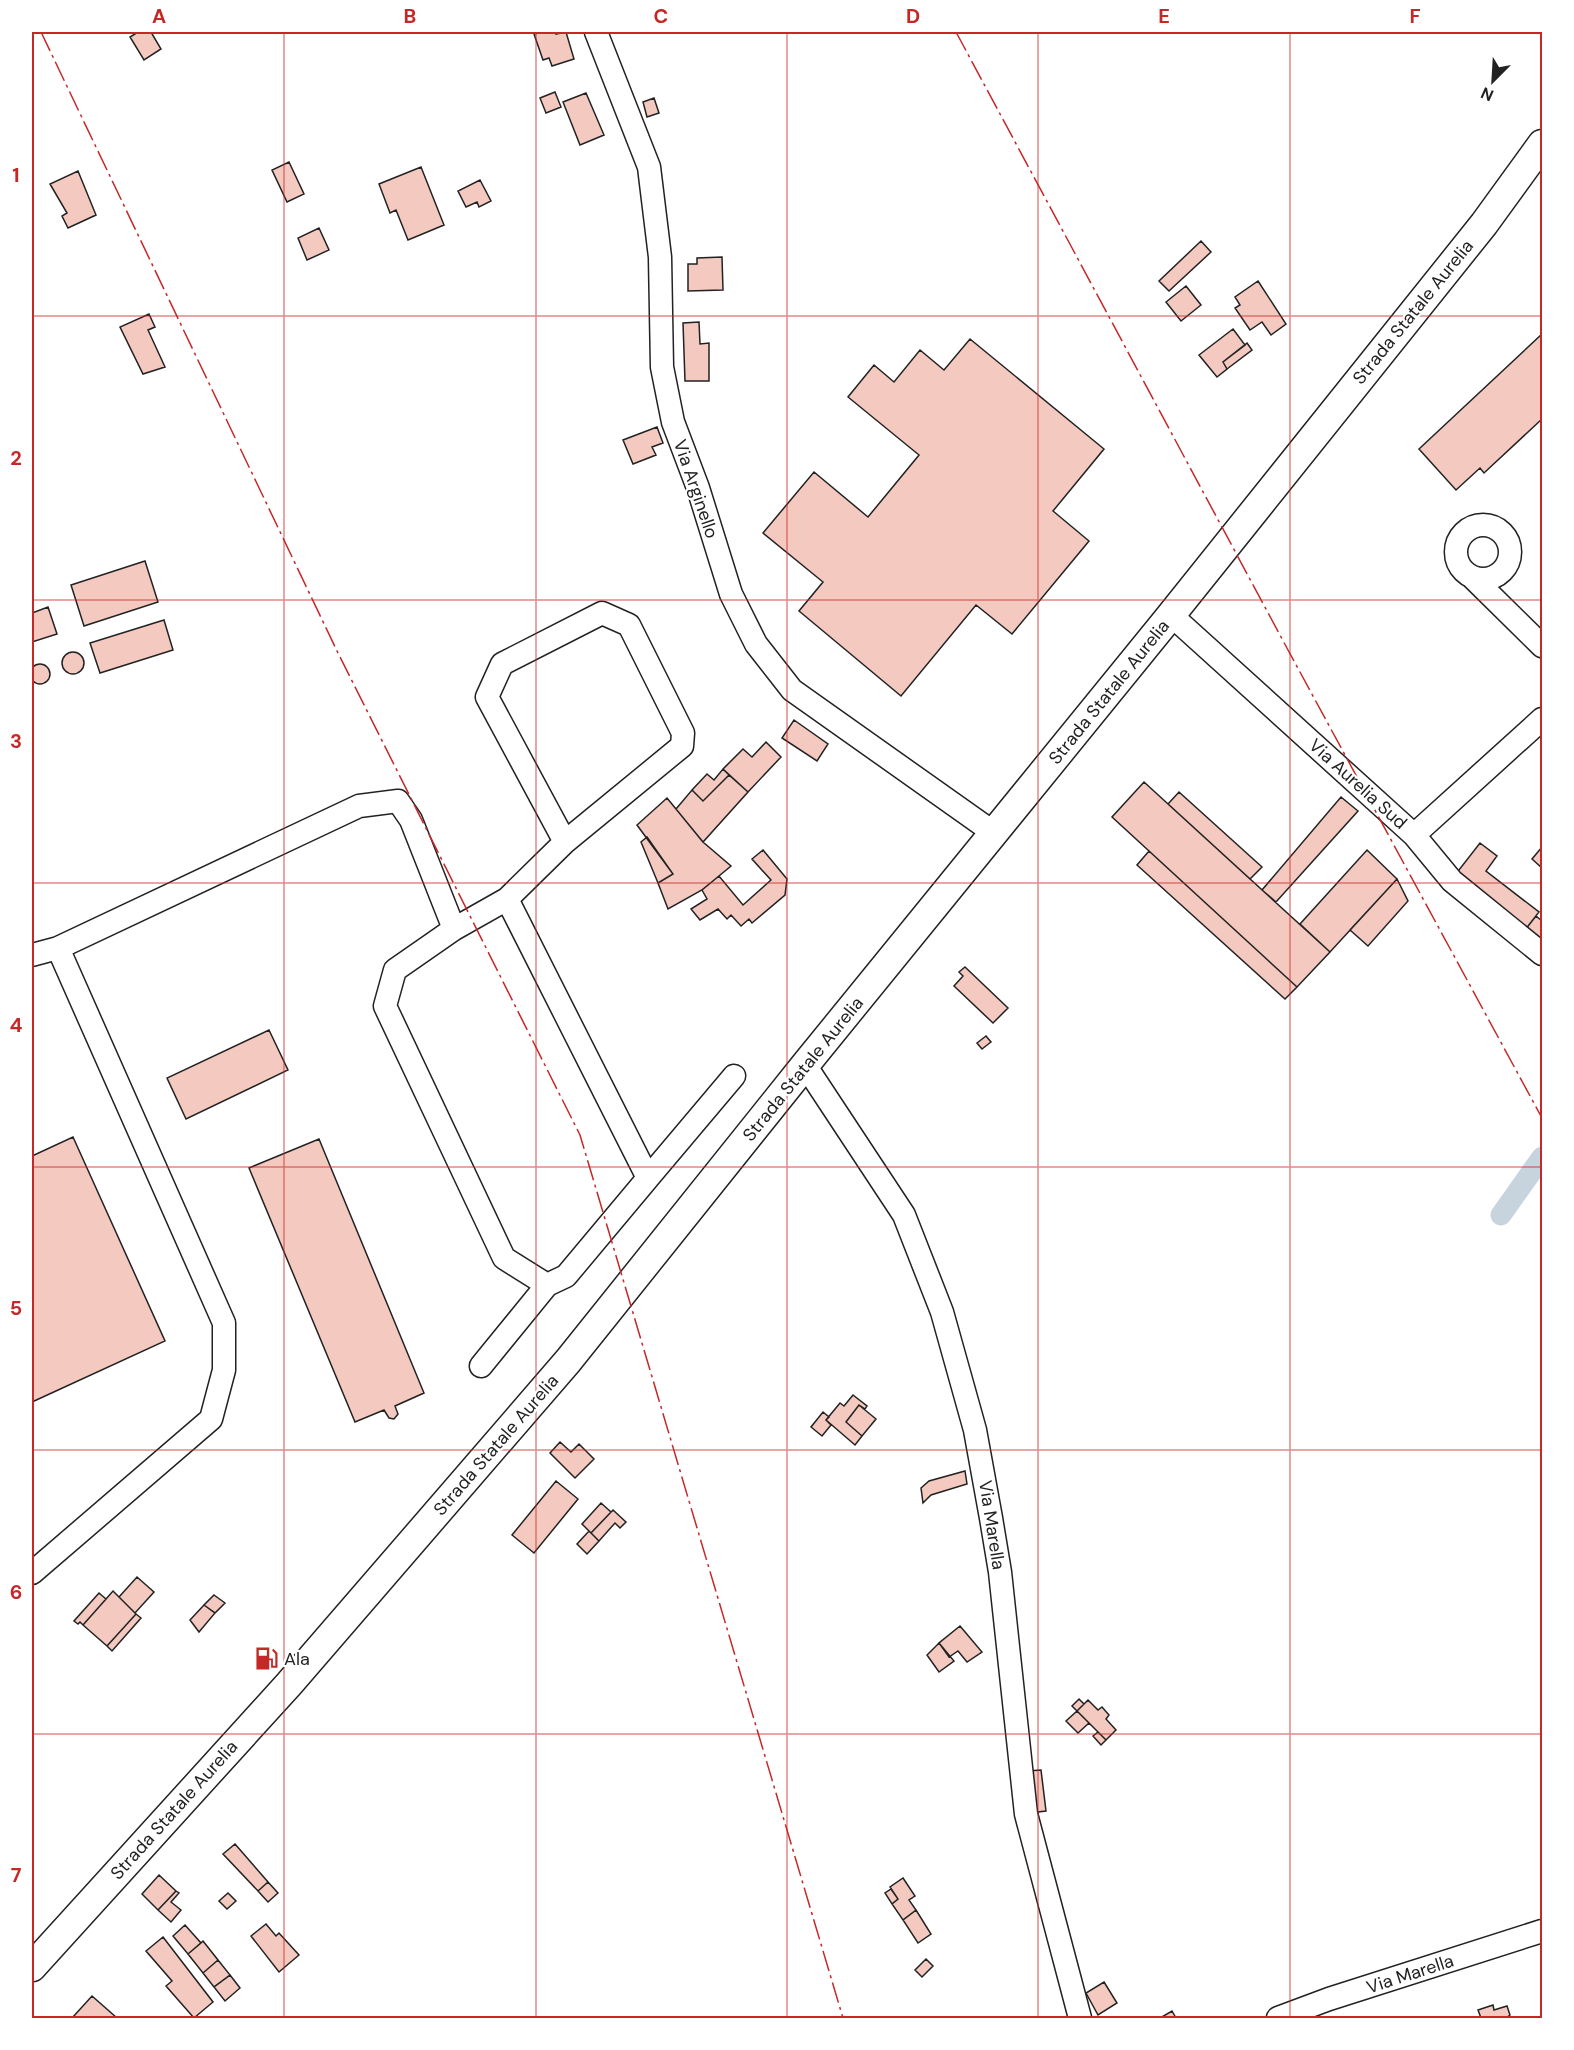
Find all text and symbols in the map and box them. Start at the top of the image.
text: A [152,3,166,29]
text: B [404,3,416,29]
text: C [654,3,668,29]
text: D [906,3,920,29]
text: E [1158,3,1170,29]
text: F [1409,3,1421,29]
north arrow [1463,51,1523,111]
text: N [1478,82,1497,106]
text: 1 [12,162,20,188]
street label: Strada Statale Aurelia [1347,235,1479,389]
street label: Via Arginello [668,436,724,542]
text: 2 [10,445,22,471]
street label: Strada Statale Aurelia [1043,615,1175,769]
text: 3 [10,728,22,754]
street label: Via Aurelia Sud [1304,733,1412,835]
street label: Strada Statale Aurelia [737,992,869,1146]
text: 4 [10,1012,23,1038]
text: 5 [10,1295,22,1321]
street label: Strada Statale Aurelia [428,1369,564,1521]
street label: Via Marella [973,1479,1011,1571]
text: 6 [10,1579,22,1605]
fuel station icon: Ala [253,1646,279,1672]
place label: Ala [284,1647,310,1671]
street label: Strada Statale Aurelia [105,1735,243,1885]
text: 7 [11,1862,22,1888]
street label: Via Marella [1363,1949,1457,1999]

